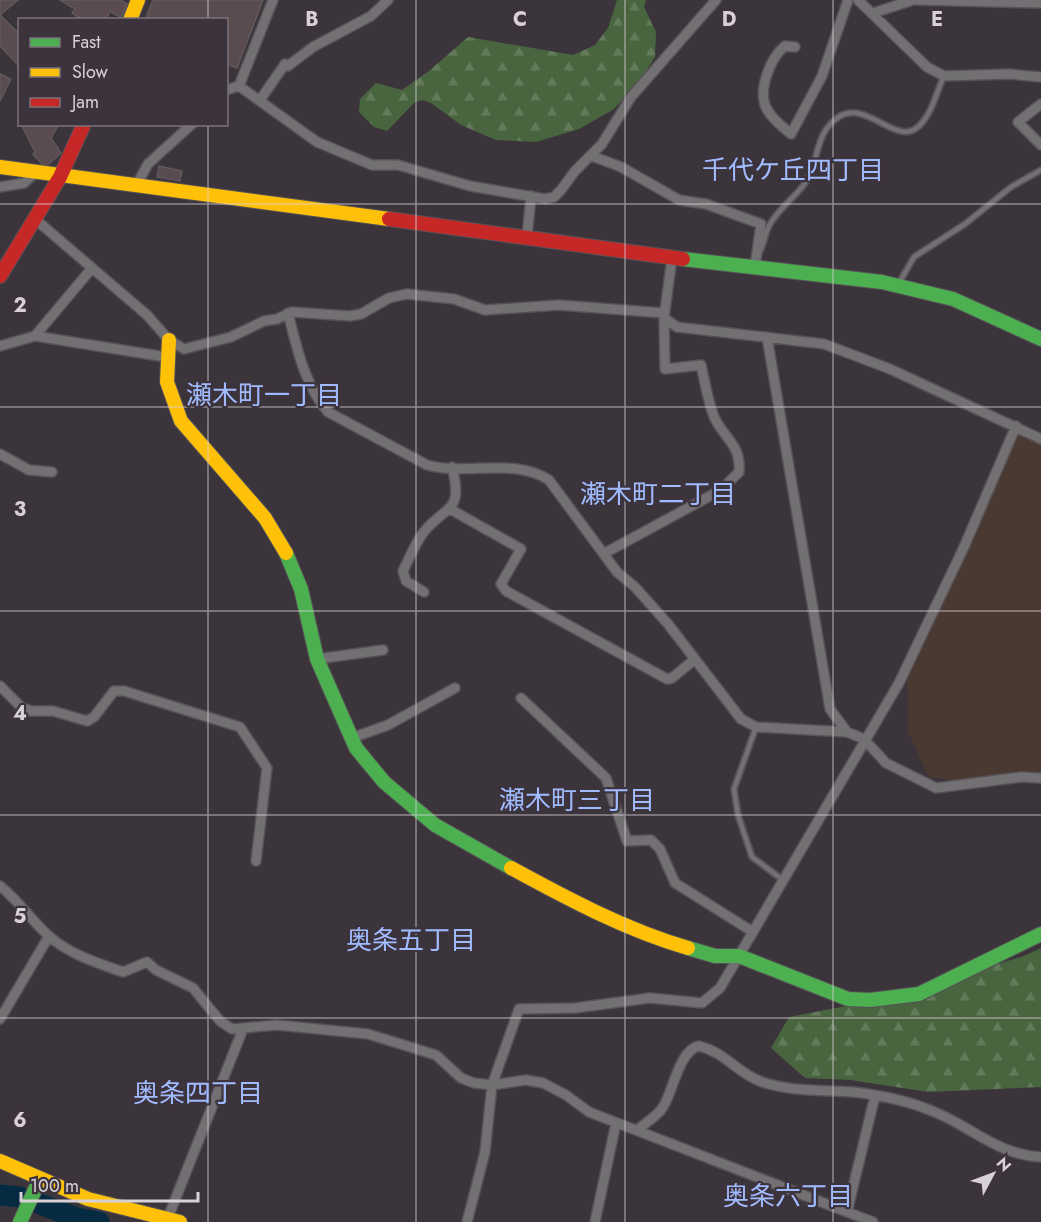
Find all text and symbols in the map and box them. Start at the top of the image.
text: B [305,5,319,34]
text: C [513,5,527,34]
text: D [722,5,736,34]
text: E [931,5,943,34]
legend [18,18,228,126]
text: Fast [72,29,101,55]
text: Slow [72,59,109,85]
text: Jam [70,89,99,115]
district label: 千代ケ丘四丁目 [702,151,884,189]
text: 2 [13,291,27,320]
district label: 瀬木町一丁目 [186,376,342,414]
district label: 瀬木町二丁目 [580,475,736,513]
text: 3 [14,495,26,524]
text: 4 [13,699,27,728]
district label: 瀬木町三丁目 [499,781,655,819]
text: 5 [14,902,27,931]
district label: 奥条五丁目 [346,921,476,959]
district label: 奥条四丁目 [133,1074,263,1112]
text: 6 [13,1106,27,1135]
north arrow [963,1144,1023,1204]
text: N [991,1152,1017,1177]
scale bar [21,1165,198,1203]
text: 100 m [30,1173,79,1199]
district label: 奥条六丁目 [723,1177,853,1215]

